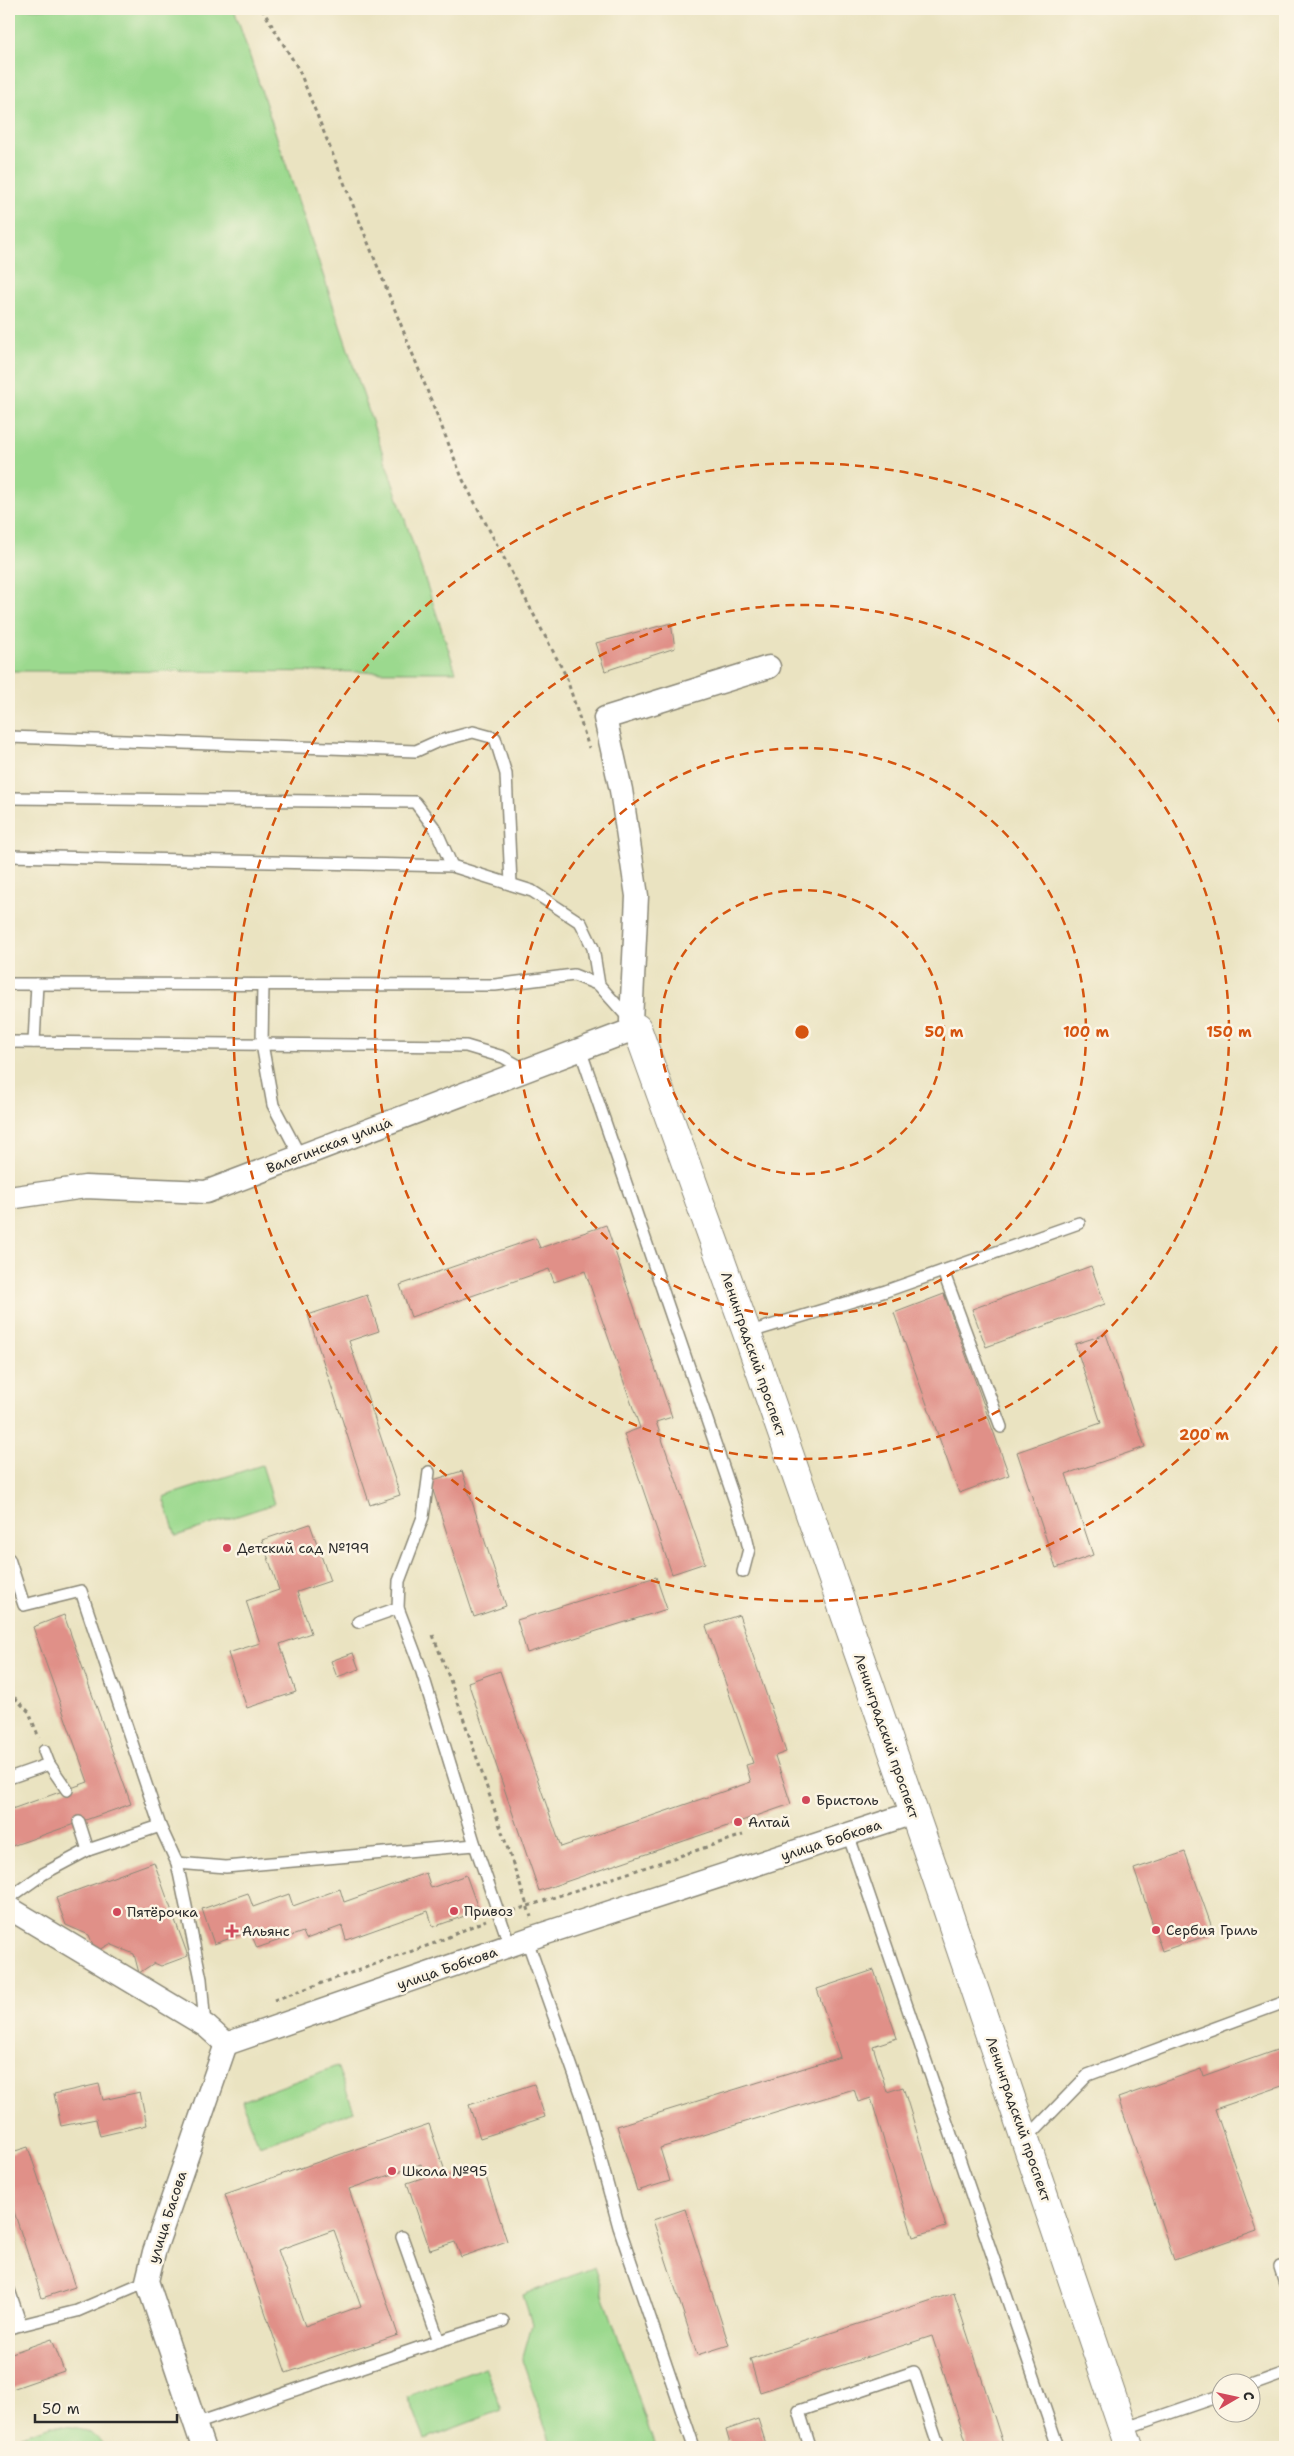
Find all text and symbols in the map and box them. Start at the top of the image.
text: 50 m [925,1022,964,1042]
text: 100 m [1063,1022,1109,1042]
text: 150 m [1206,1022,1252,1042]
centre of rings [793,1023,811,1041]
street label: Валегинская улица [264,1113,395,1177]
street label: Ленинградский проспект [717,1269,791,1440]
text: 200 m [1179,1425,1229,1445]
place label: Детский сад №199 [237,1539,369,1557]
marker: Детский сад №199 [221,1542,233,1554]
street label: Ленинградский проспект [850,1651,924,1822]
place label: Бристоль [816,1791,879,1809]
marker: Бристоль [800,1794,812,1806]
place label: Алтай [748,1813,790,1831]
street label: улица Бобкова [778,1815,884,1865]
marker: Алтай [732,1816,744,1828]
place label: Привоз [464,1902,513,1920]
place label: Пятёрочка [127,1903,198,1921]
marker: Привоз [448,1905,460,1917]
marker: Пятёрочка [111,1906,123,1918]
place label: Сербия Гриль [1166,1921,1258,1939]
place label: Альянс [242,1922,290,1940]
marker: Сербия Гриль [1150,1924,1162,1936]
marker: Альянс [226,1925,238,1937]
street label: улица Бобкова [395,1942,500,1994]
street label: Ленинградский проспект [982,2034,1056,2205]
place label: Школа №95 [402,2162,487,2180]
marker: Школа №95 [386,2165,398,2177]
street label: улица Басова [144,2168,190,2265]
north arrow [1212,2374,1262,2424]
text: С [1239,2390,1258,2402]
scale bar [35,2391,178,2423]
text: 50 m [42,2399,80,2419]

